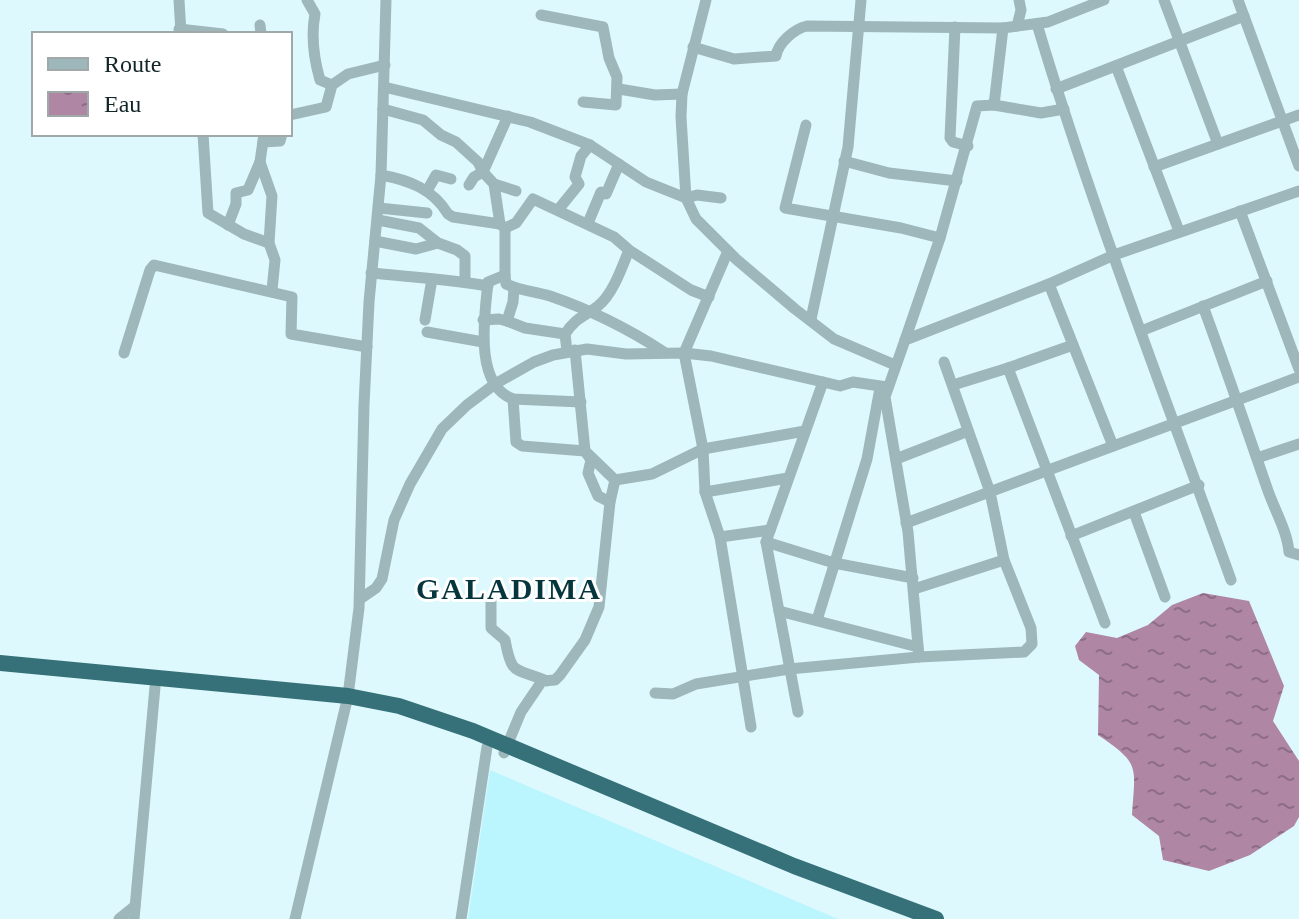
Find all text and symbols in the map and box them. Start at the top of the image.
legend [32,32,292,136]
text: Route [104,51,161,77]
text: Eau [104,91,141,117]
district label: GALADIMA [416,572,602,605]

